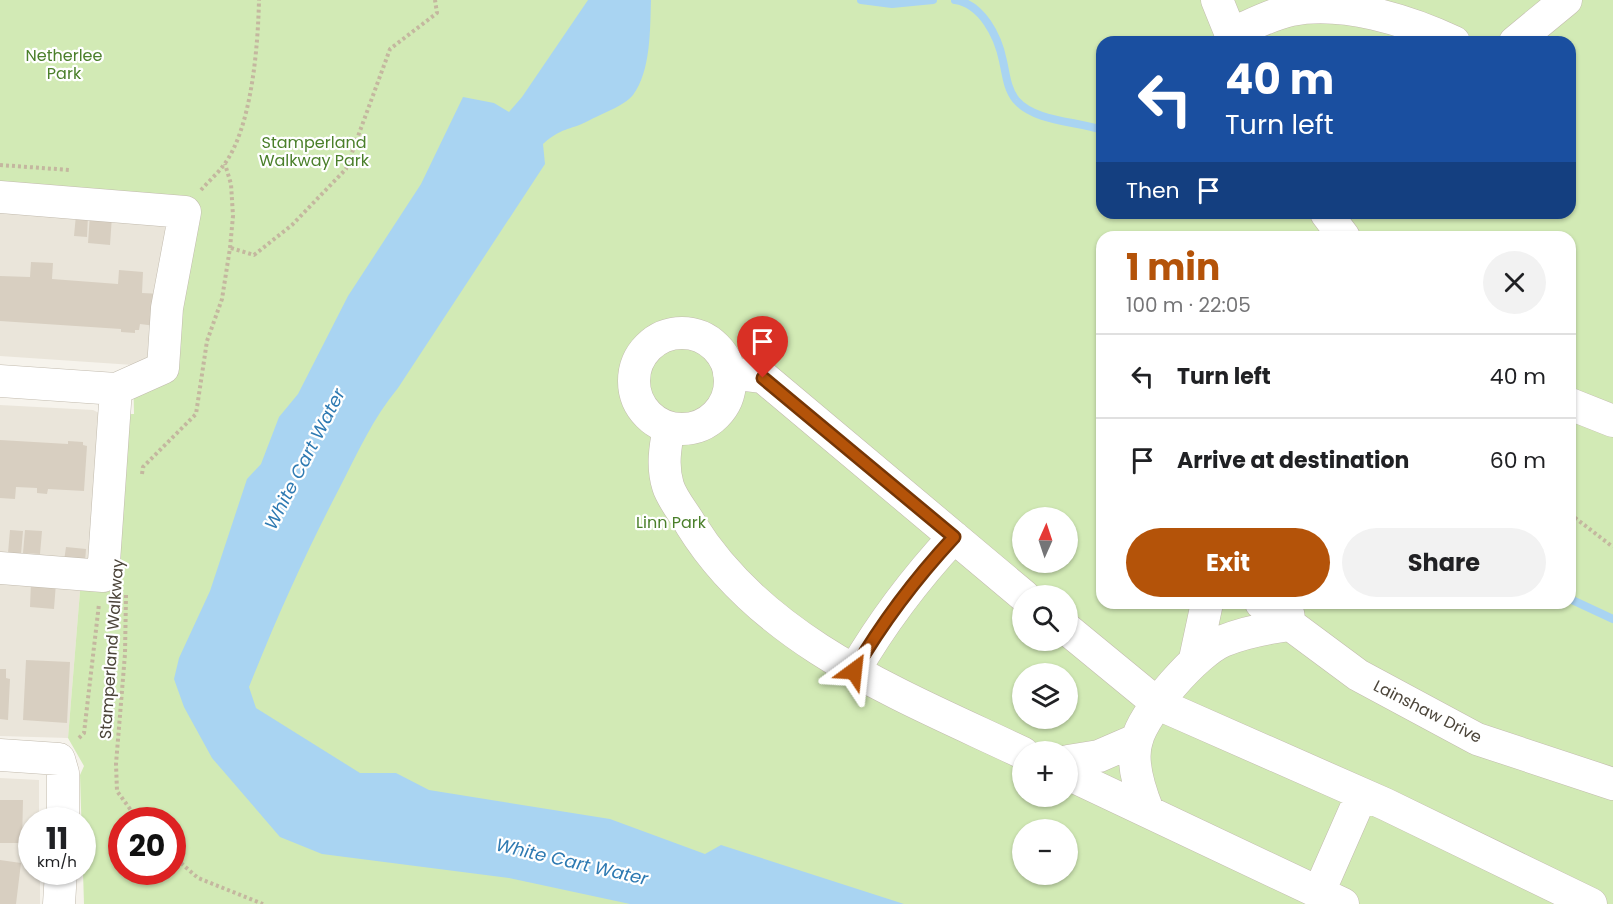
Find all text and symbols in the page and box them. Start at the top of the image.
park label: Netherlee Park [26,44,103,85]
text: 40 m [1225,50,1334,109]
icon: left [1126,60,1204,138]
text: Turn left [1225,106,1334,143]
park label: Stamperland Walkway Park [259,131,370,172]
icon: arrive [1192,174,1225,207]
text: Then [1126,175,1180,206]
text: 1 min [1126,242,1220,293]
button: close [1483,251,1546,314]
text: 100 m · 22:05 [1126,291,1251,319]
pin [737,316,788,378]
icon: arrive [746,325,779,358]
icon: left [1126,360,1159,393]
text: Turn left [1177,361,1271,392]
text: 40 m [1490,361,1546,392]
water label: White Cart Water [258,383,352,534]
icon: arrive [1126,444,1159,477]
text: Arrive at destination [1177,445,1409,476]
text: 60 m [1490,445,1546,476]
north arrow [1012,507,1078,573]
map controls [1012,507,1078,885]
park label: Linn Park [636,511,707,534]
button: Exit [1126,528,1330,597]
button: Share [1342,528,1546,597]
street label: Stamperland Walkway [94,558,129,740]
button: search [1012,585,1078,651]
position arrow [822,639,886,703]
button: layers [1012,663,1078,729]
street label: Lainshaw Drive [1370,674,1486,749]
button: + [1012,741,1078,807]
speed limit sign: 20 [108,807,186,885]
text: 11 [46,817,68,860]
button: − [1012,819,1078,885]
water label: White Cart Water [494,832,652,891]
text: km/h [37,851,77,872]

